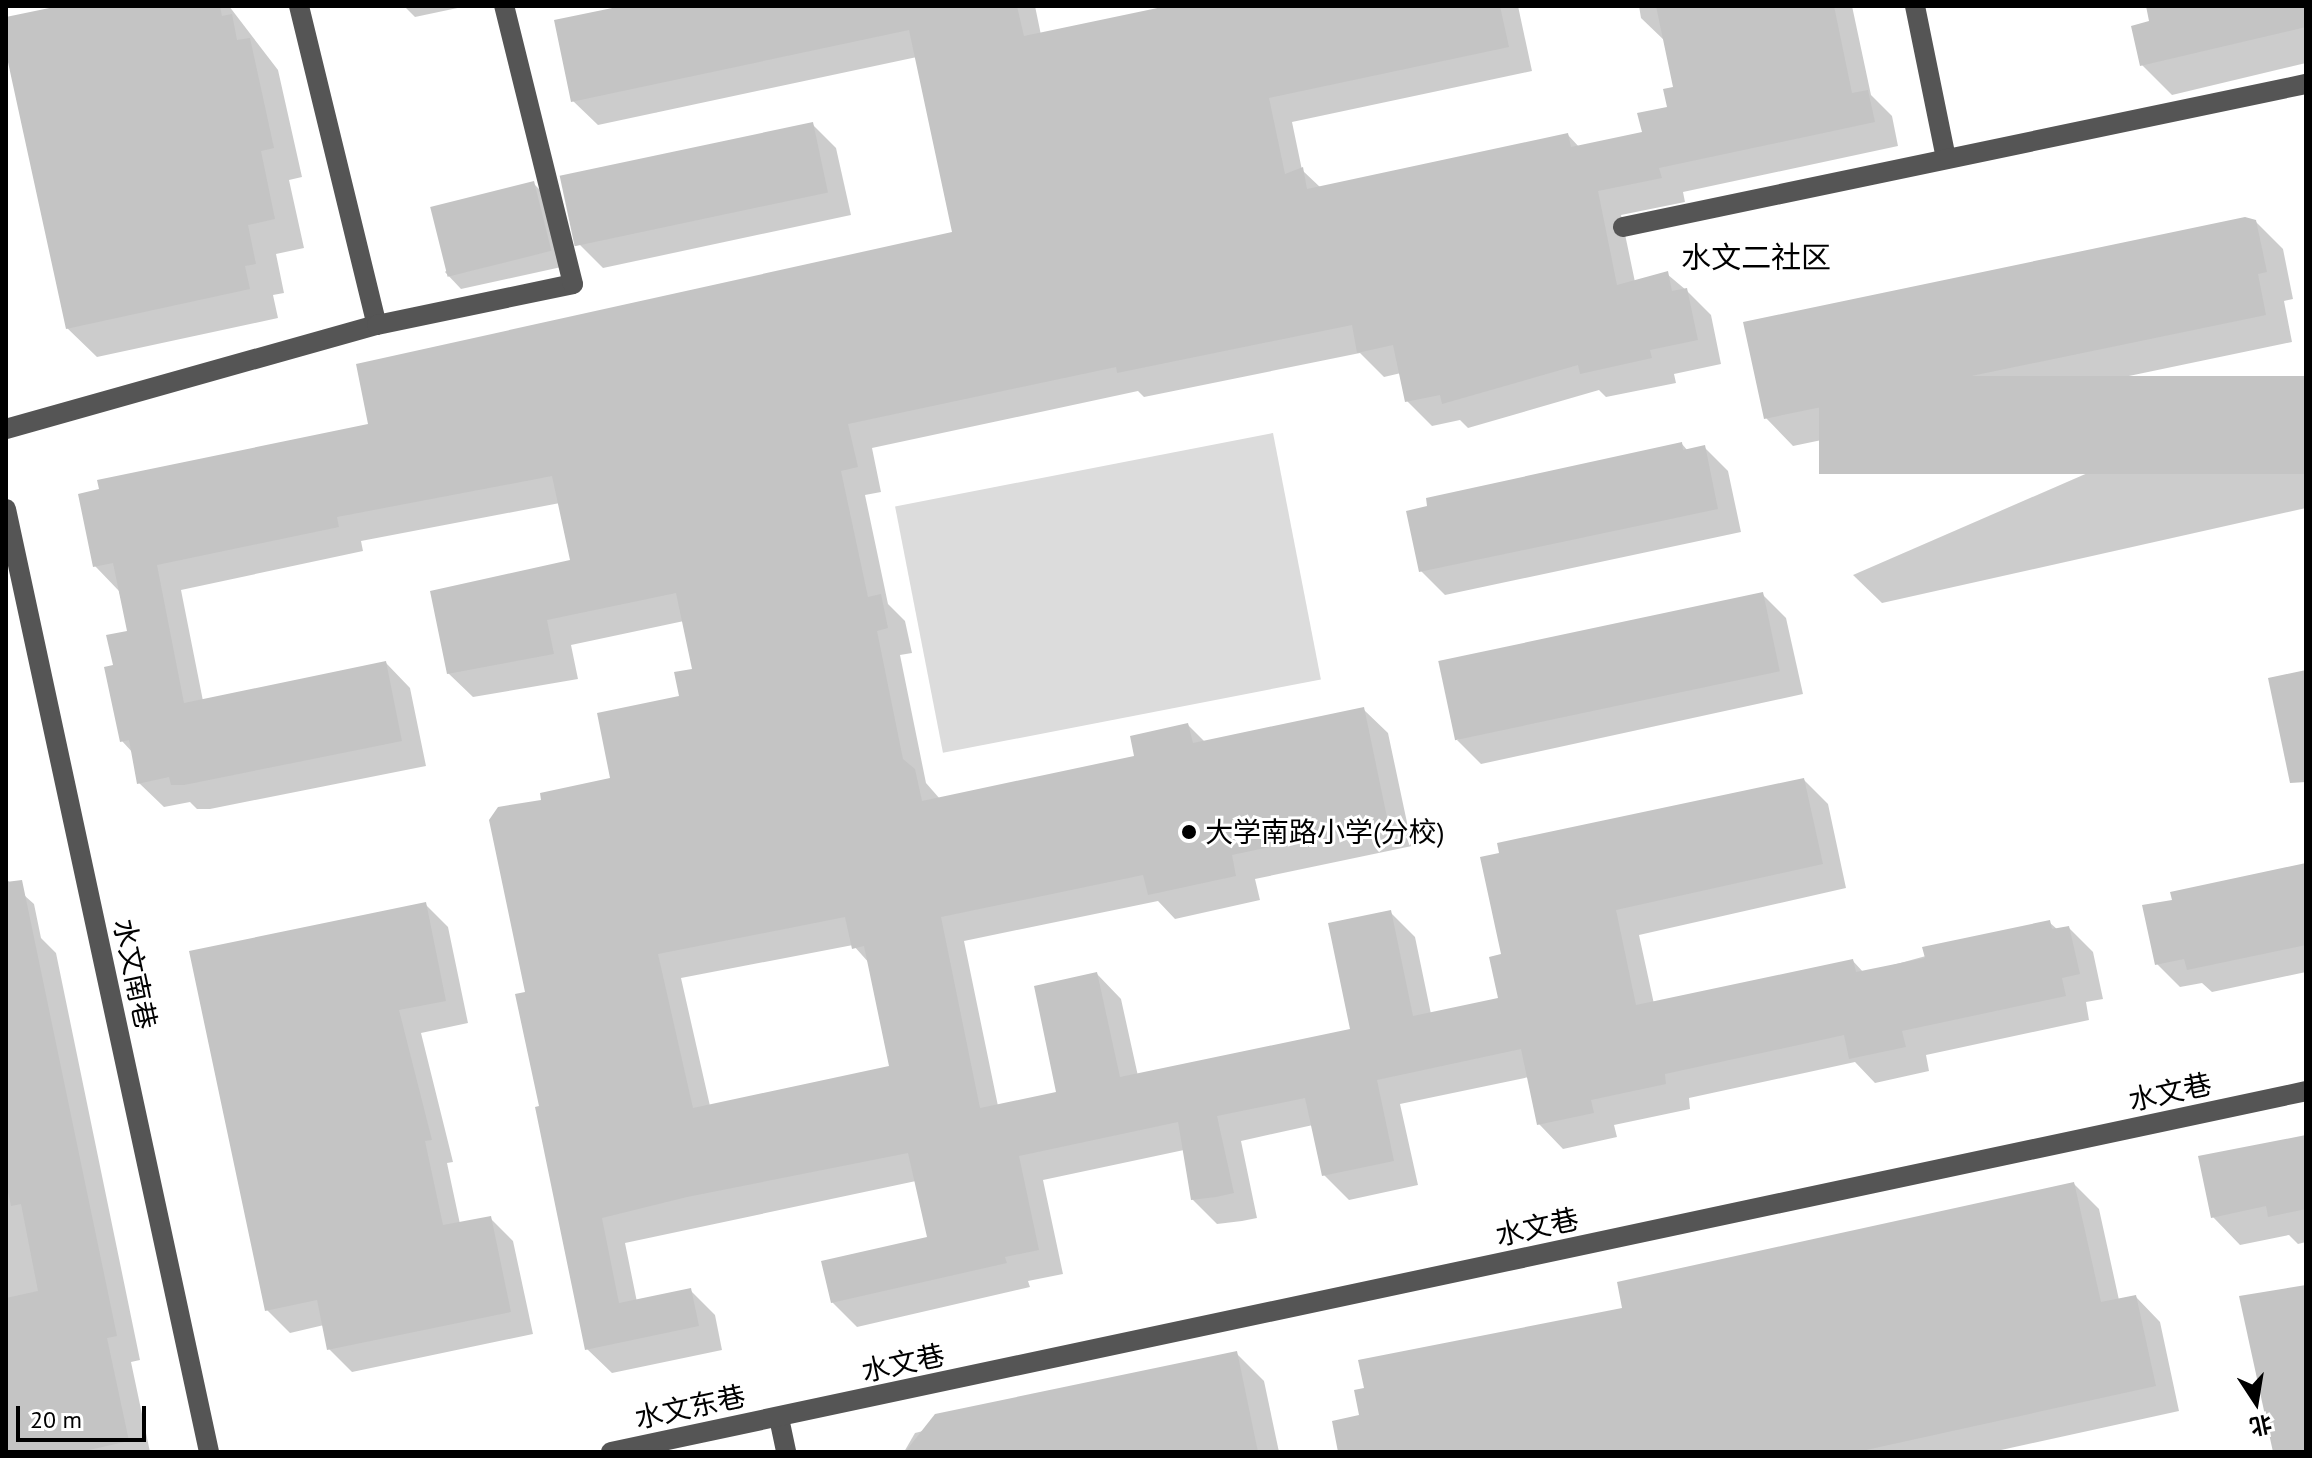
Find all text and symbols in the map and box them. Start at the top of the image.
district label: 水文二社区 [1681,239,1831,275]
place label: 大学南路小学(分校) [1205,815,1445,849]
marker: 大学南路小学(分校) [1180,823,1198,841]
street label: 水文南巷 [107,916,163,1032]
street label: 水文巷 [2125,1067,2215,1117]
street label: 水文巷 [1492,1202,1582,1252]
street label: 水文巷 [858,1338,948,1388]
north arrow [2216,1362,2296,1442]
street label: 水文东巷 [632,1379,748,1435]
scale bar [20,1390,150,1440]
text: 20 m [30,1404,82,1435]
text: 北 [2247,1409,2275,1441]

